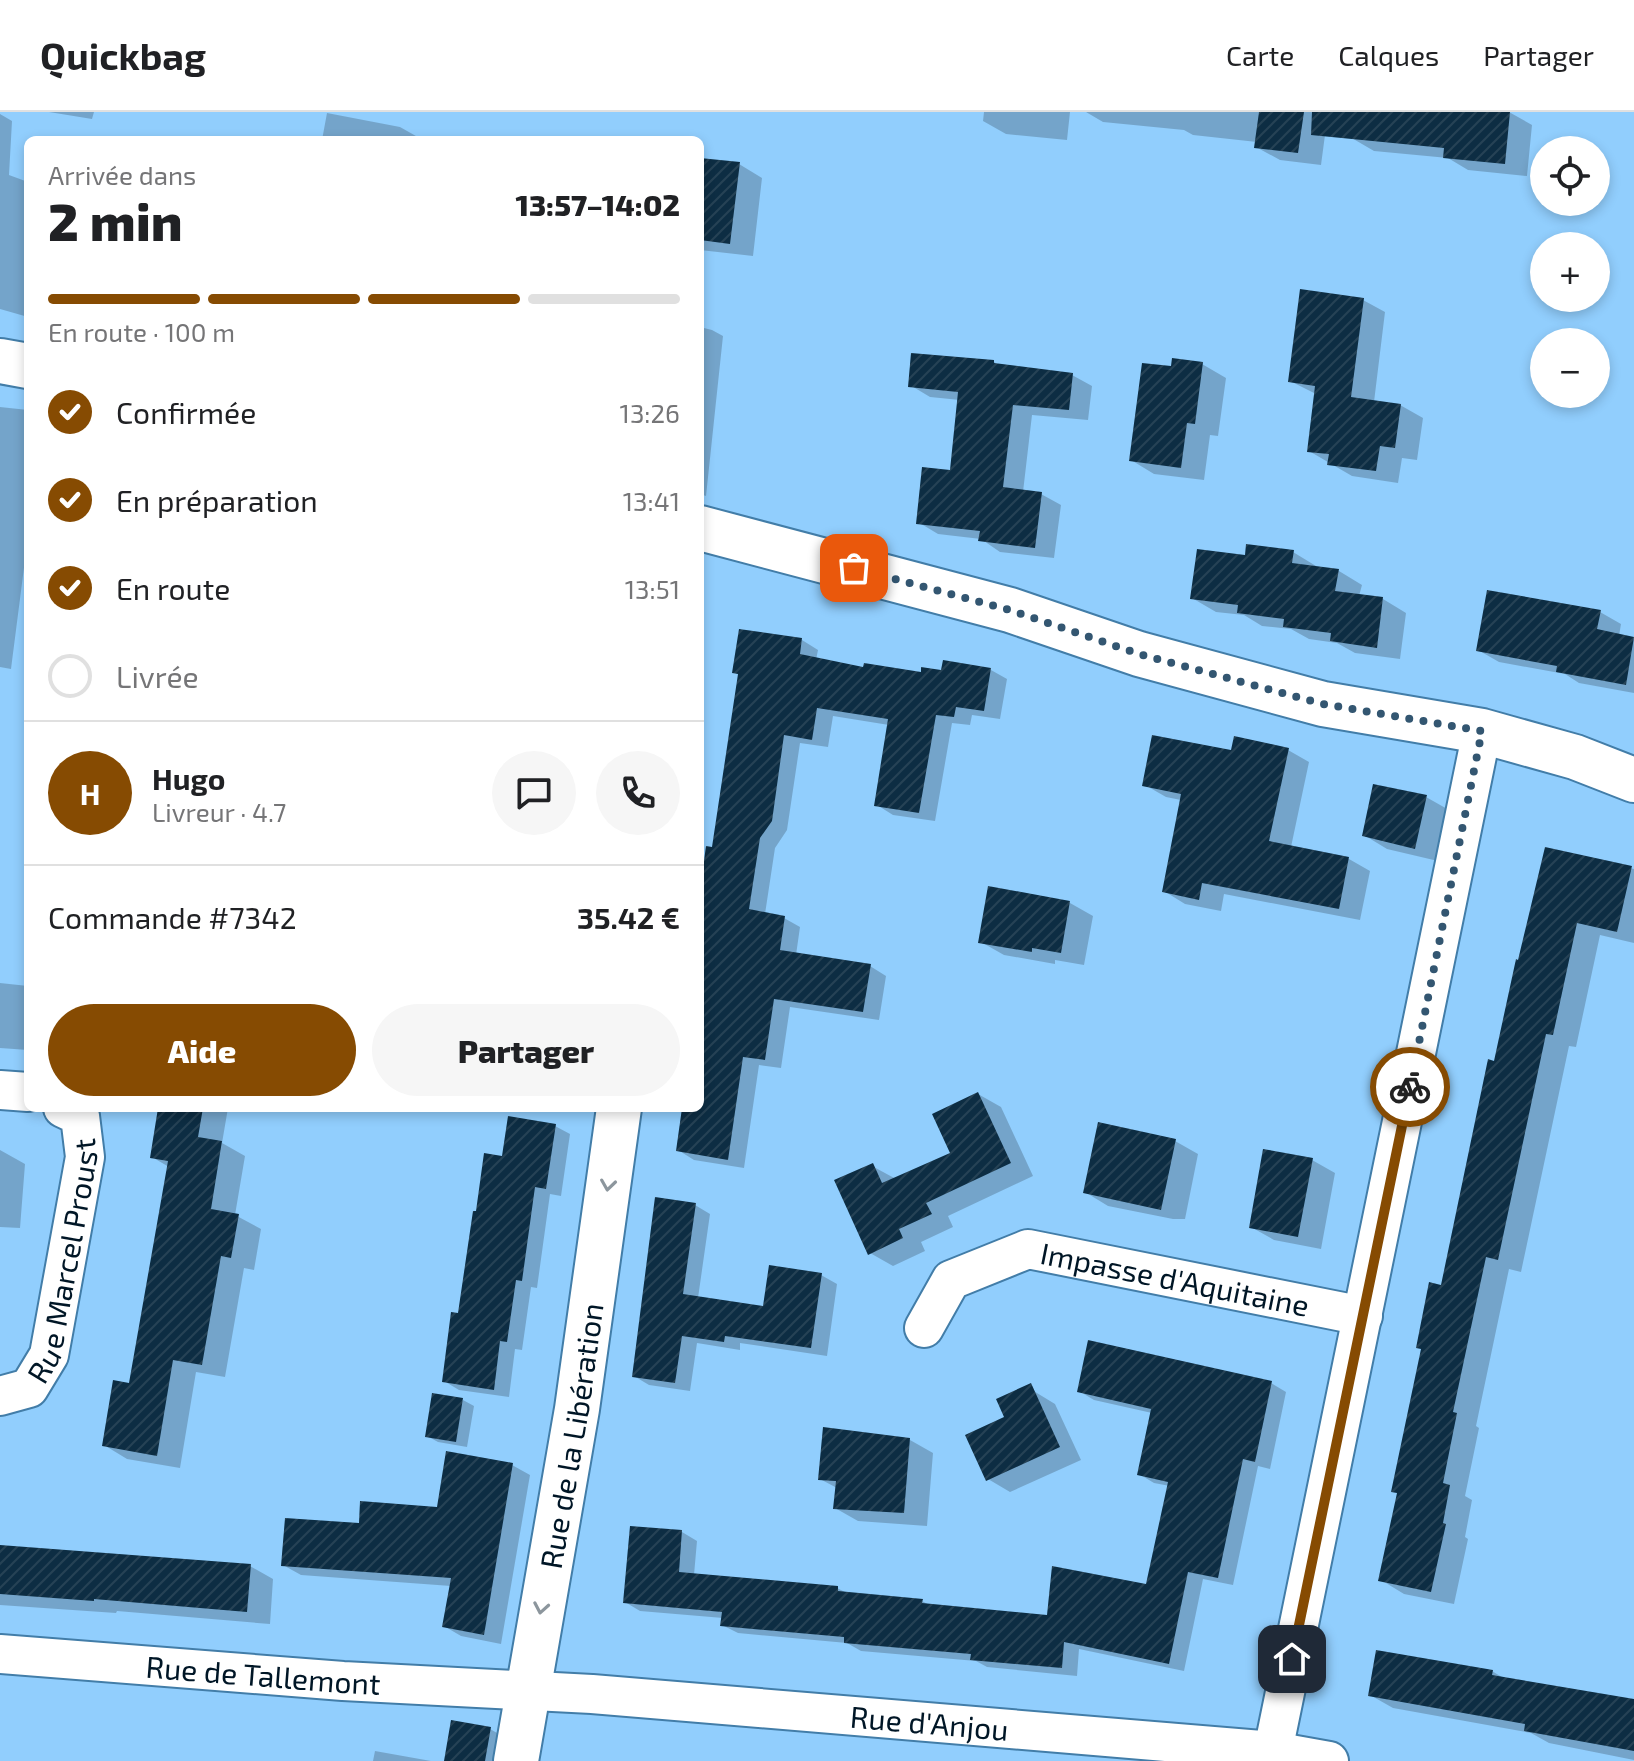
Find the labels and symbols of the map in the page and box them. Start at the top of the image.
pin [820,534,888,602]
courier [1370,1047,1450,1127]
street label: Rue Marcel Proust [19,1137,104,1389]
one-way arrow [600,1178,617,1192]
street label: Impasse d'Aquitaine [1038,1234,1312,1323]
street label: Rue de la Libération [532,1300,610,1571]
one-way arrow [534,1601,551,1615]
pin [1258,1625,1326,1693]
street label: Rue de Tallemont [145,1648,381,1701]
street label: Rue d'Anjou [849,1698,1010,1747]

